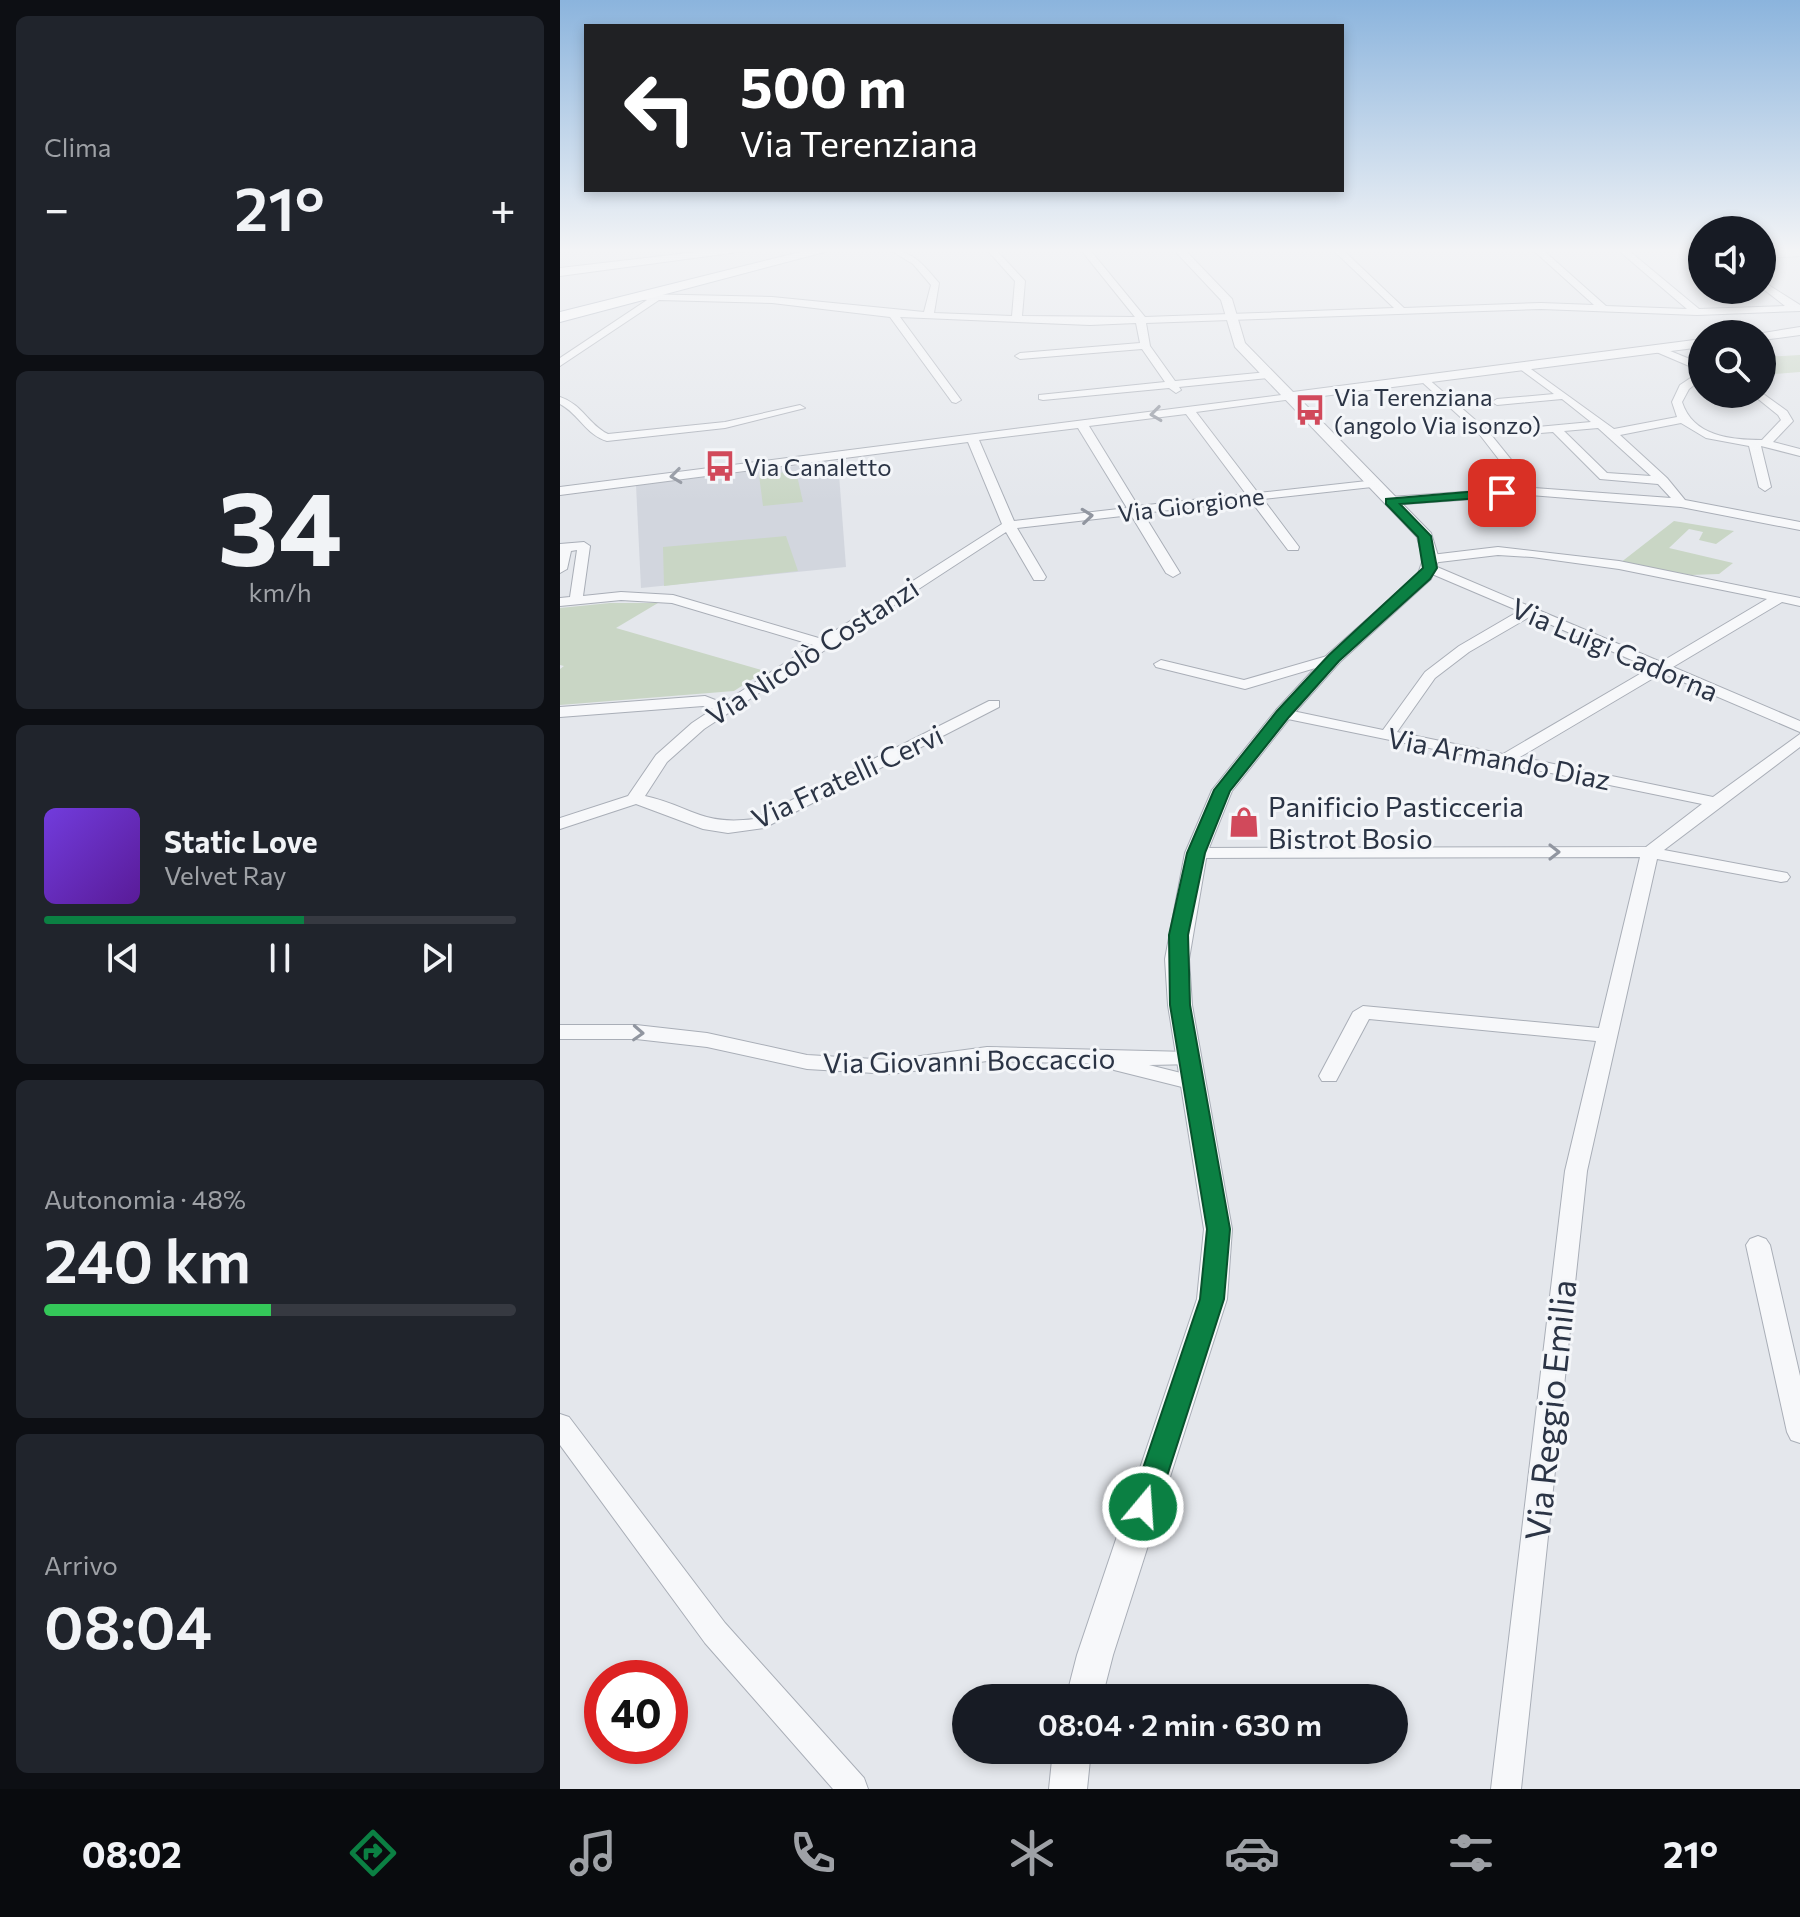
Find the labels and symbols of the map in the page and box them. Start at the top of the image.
place label: Via Terenziana (angolo Via isonzo) [1334,382,1541,439]
bus stop icon: Via Terenziana (angolo Via isonzo) [1293,393,1327,427]
one-way arrow [1149,405,1163,422]
bus stop icon: Via Canaletto [703,449,737,483]
place label: Via Canaletto [744,452,892,481]
pin [1468,459,1536,527]
one-way arrow [669,467,683,484]
street label: Via Giorgione [1116,481,1266,527]
one-way arrow [1081,508,1094,525]
street label: Via Nicolò Costanzi [700,570,924,732]
street label: Via Luigi Cadorna [1506,590,1724,708]
street label: Via Fratelli Cervi [746,717,948,835]
street label: Via Armando Diaz [1384,720,1614,796]
place label: Panificio Pasticceria Bistrot Bosio [1268,789,1524,855]
shop icon: Panificio Pasticceria Bistrot Bosio [1227,805,1261,839]
one-way arrow [1548,843,1561,861]
one-way arrow [632,1024,645,1041]
street label: Via Giovanni Boccaccio [822,1040,1116,1080]
street label: Via Reggio Emilia [1514,1277,1584,1543]
position arrow [1101,1465,1185,1549]
speed limit sign: 40 [584,1660,688,1764]

